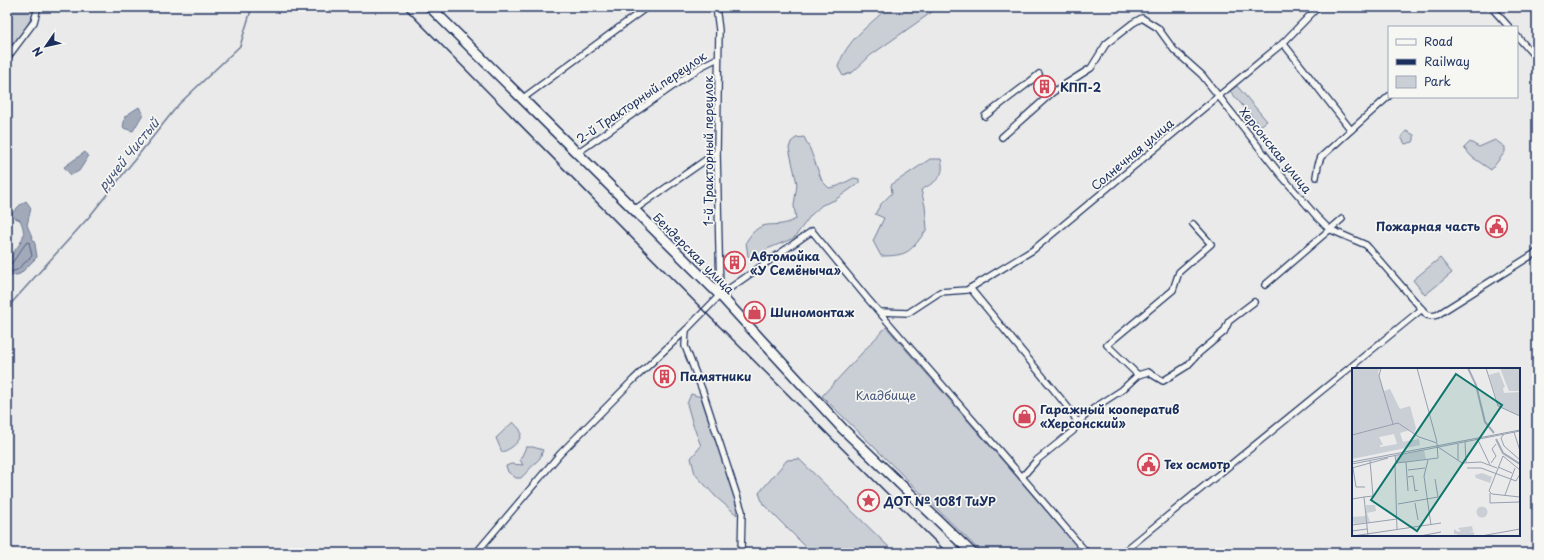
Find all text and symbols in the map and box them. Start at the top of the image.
north arrow [26,26,66,66]
legend [1388,26,1518,98]
text: Road [1424,32,1453,50]
text: N [28,43,47,60]
street label: 2-й Тракторный переулок [572,46,710,147]
text: Railway [1424,52,1470,70]
text: Park [1424,72,1451,90]
building icon: КПП-2 [1031,74,1057,100]
street label: 1-й Тракторный переулок [699,75,717,226]
place label: КПП-2 [1060,78,1102,96]
street label: Херсонская улица [1236,103,1317,197]
water label: ручей Чистый [93,113,164,194]
street label: Солнечная улица [1087,114,1178,194]
street label: Бендерская улица [649,208,739,298]
public building icon: Пожарная часть [1483,213,1509,239]
place label: Пожарная часть [1376,217,1480,235]
place label: Автомойка «У Семёныча» [750,247,841,279]
building icon: Автомойка «У Семёныча» [721,250,747,276]
shop icon: Шиномонтаж [742,299,768,325]
place label: Шиномонтаж [770,303,855,321]
building icon: Памятники [652,363,678,389]
place label: Памятники [680,367,752,385]
inset map [1352,368,1520,536]
park label: Кладбище [856,386,917,404]
place label: Гаражный кооператив «Херсонский» [1040,400,1179,432]
shop icon: Гаражный кооператив «Херсонский» [1011,403,1037,429]
public building icon: Тех осмотр [1136,451,1162,477]
place label: Тех осмотр [1164,455,1231,473]
place icon: ДОТ № 1081 ТиУР [855,488,881,514]
place label: ДОТ № 1081 ТиУР [883,492,996,510]

